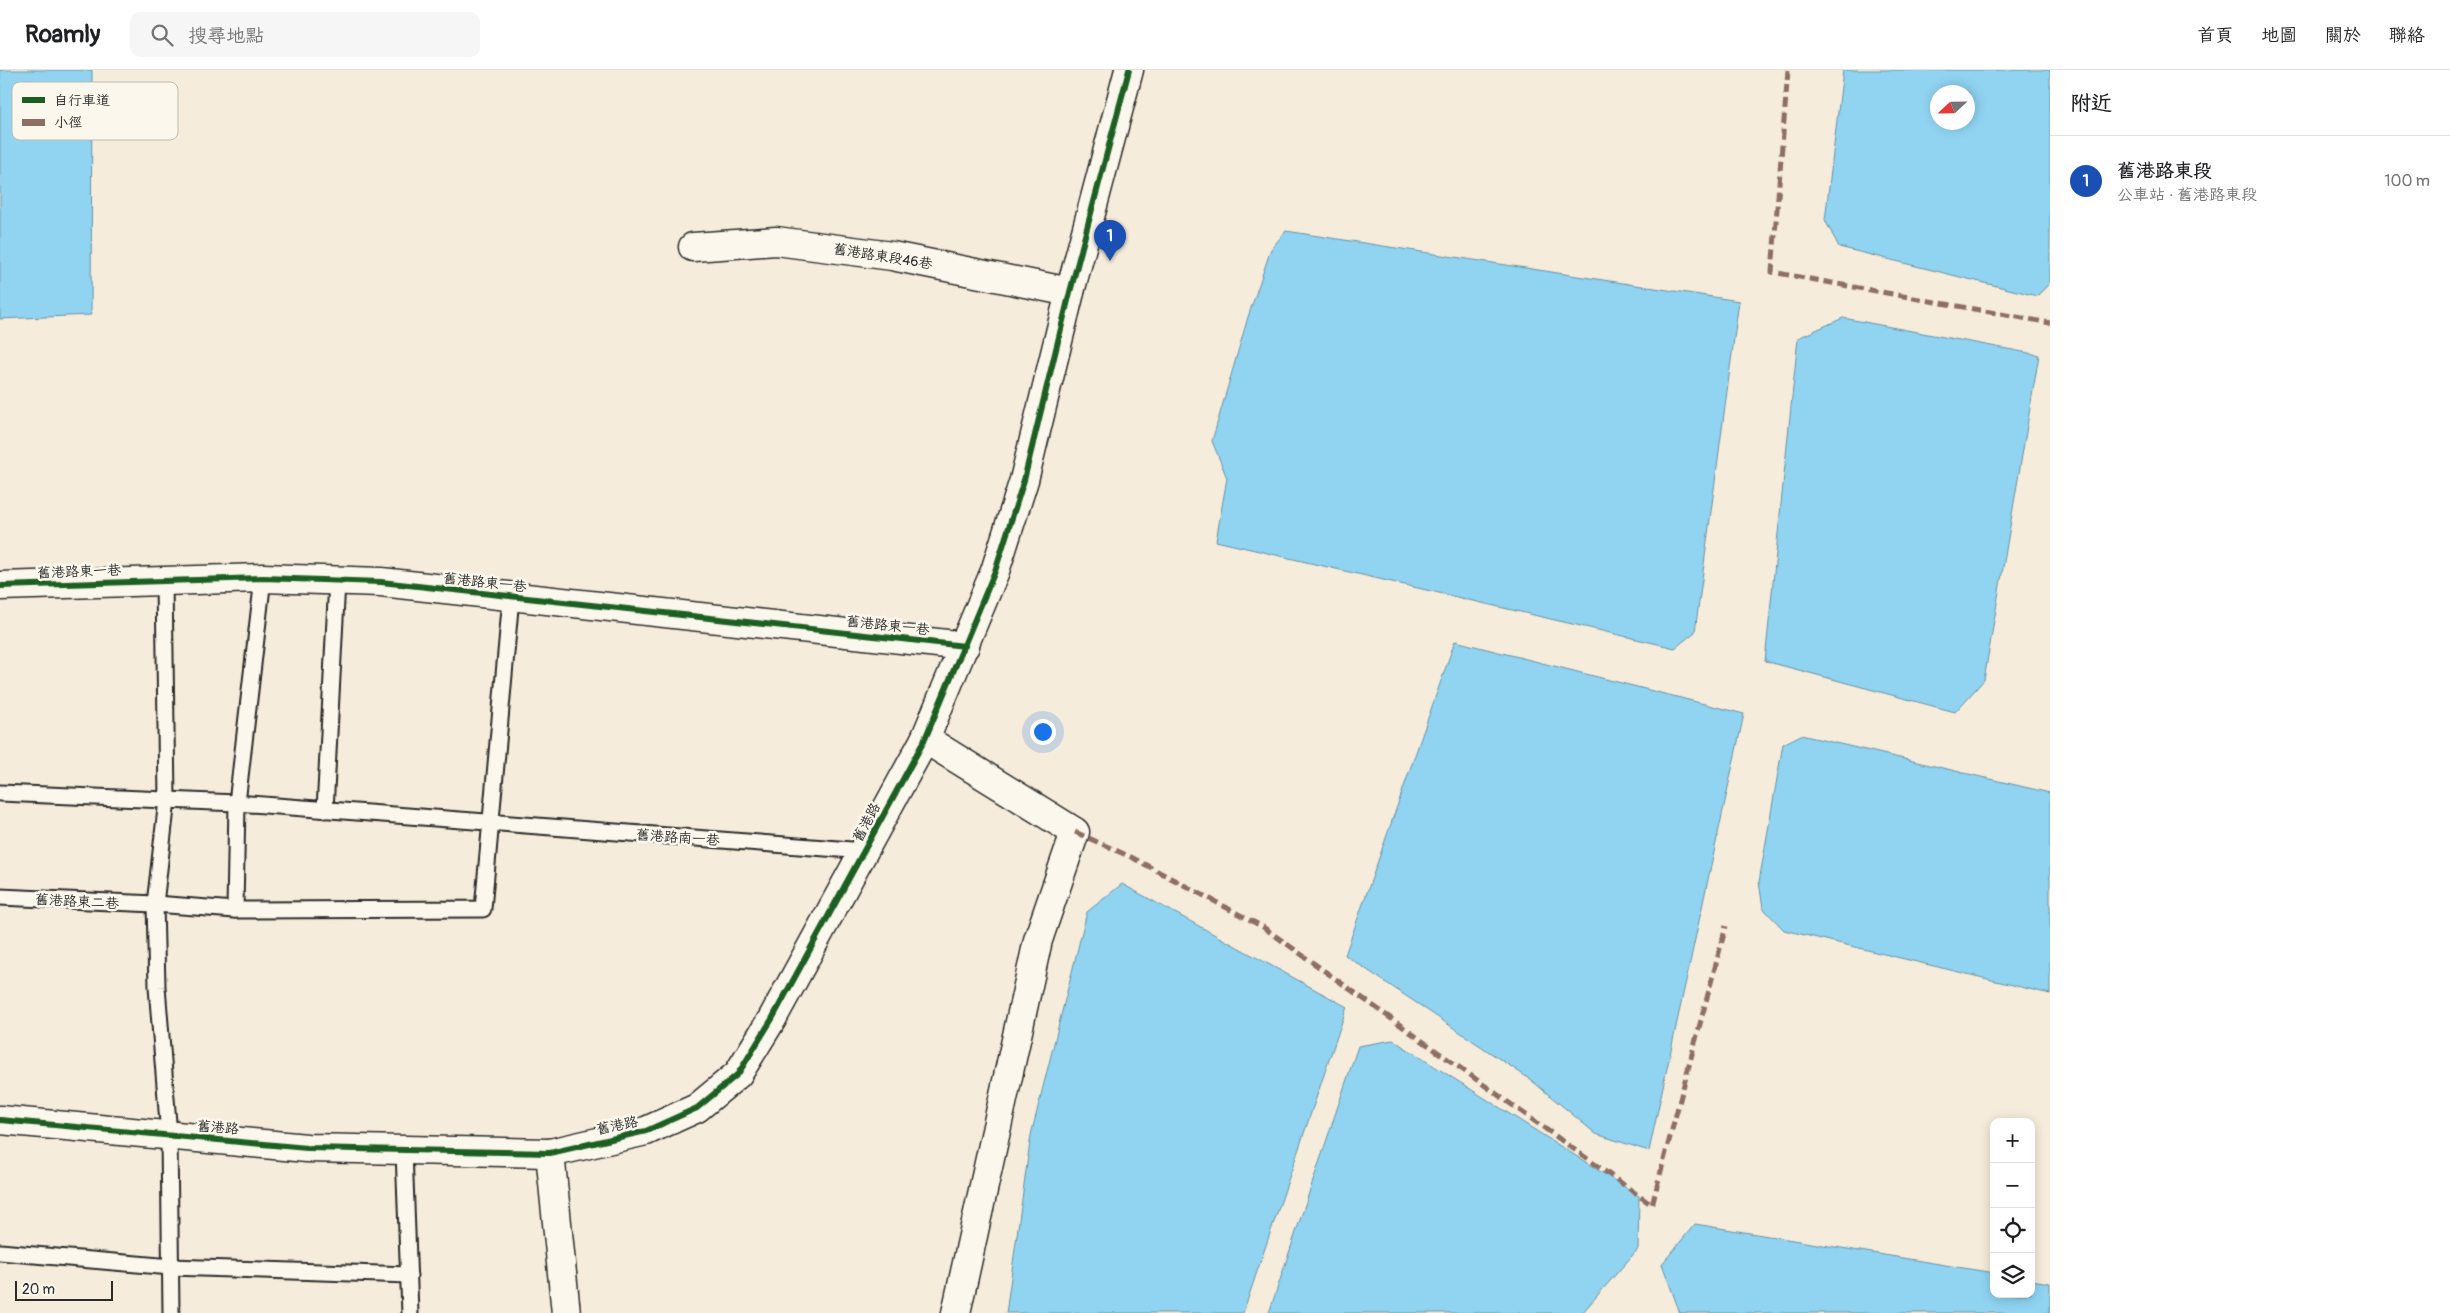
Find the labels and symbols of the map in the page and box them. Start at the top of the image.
legend [12,82,178,140]
north arrow [1930,85,1975,130]
text: 自行車道 [54,92,110,109]
text: 小徑 [54,114,82,131]
pin: 1 [1094,220,1126,261]
street label: 舊港路東段46巷 [832,240,935,273]
street label: 舊港路東一巷 [37,562,122,581]
street label: 舊港路東一巷 [442,570,529,595]
street label: 舊港路東一巷 [845,613,932,638]
your location [1030,719,1056,745]
street label: 舊港路 [849,800,884,845]
street label: 舊港路南一巷 [635,826,721,849]
street label: 舊港路東二巷 [35,891,120,912]
street label: 舊港路 [595,1113,639,1138]
street label: 舊港路 [196,1117,240,1138]
scale bar [15,1278,112,1301]

